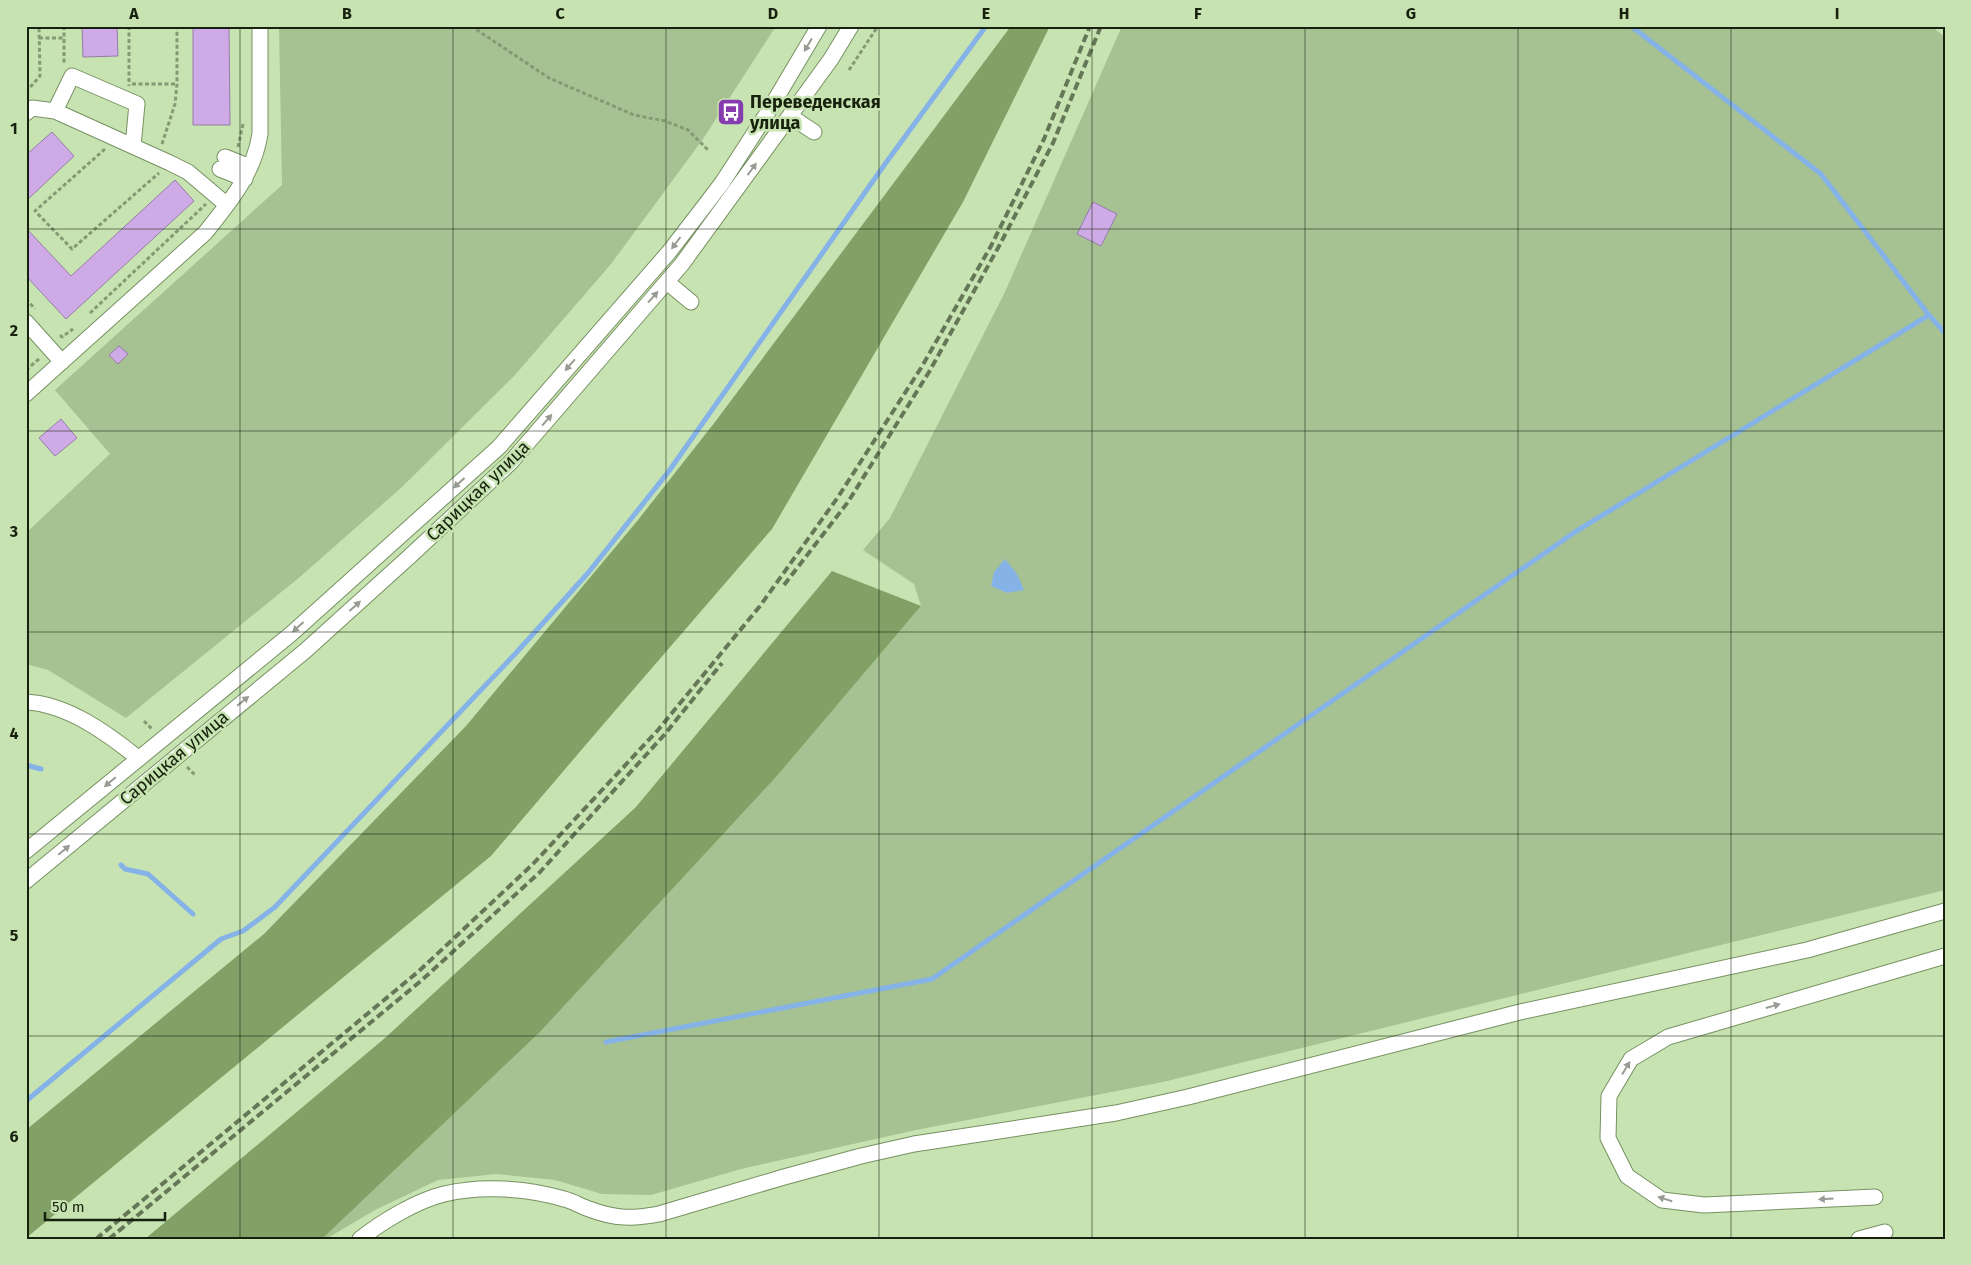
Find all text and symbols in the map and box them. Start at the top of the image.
text: A [128,4,139,23]
text: B [342,4,352,23]
text: C [555,4,565,23]
text: D [768,4,778,23]
text: E [982,4,990,23]
text: F [1194,4,1202,23]
text: G [1406,4,1416,23]
text: H [1619,4,1629,23]
text: I [1835,4,1839,23]
one-way arrow [804,38,813,51]
place label: Переведенская улица [749,91,881,134]
bus stop icon: Переведенская улица [716,97,746,127]
text: 1 [10,119,18,138]
one-way arrow [747,162,757,175]
one-way arrow [671,236,682,249]
one-way arrow [648,291,659,304]
text: 2 [10,321,18,340]
one-way arrow [564,359,576,371]
one-way arrow [541,415,553,427]
street label: Сарицкая улица [422,436,534,546]
one-way arrow [452,478,465,489]
text: 3 [9,522,18,541]
one-way arrow [348,600,360,612]
one-way arrow [293,621,305,633]
one-way arrow [236,696,249,707]
street label: Сарицкая улица [115,706,233,810]
text: 4 [9,724,19,743]
one-way arrow [104,776,117,787]
one-way arrow [57,845,70,856]
text: 5 [10,926,19,945]
one-way arrow [1766,1002,1781,1010]
one-way arrow [1622,1061,1631,1074]
text: 6 [9,1127,19,1146]
scale bar [45,1190,165,1222]
one-way arrow [1657,1195,1672,1203]
one-way arrow [1818,1196,1834,1204]
text: 50 m [52,1198,85,1216]

